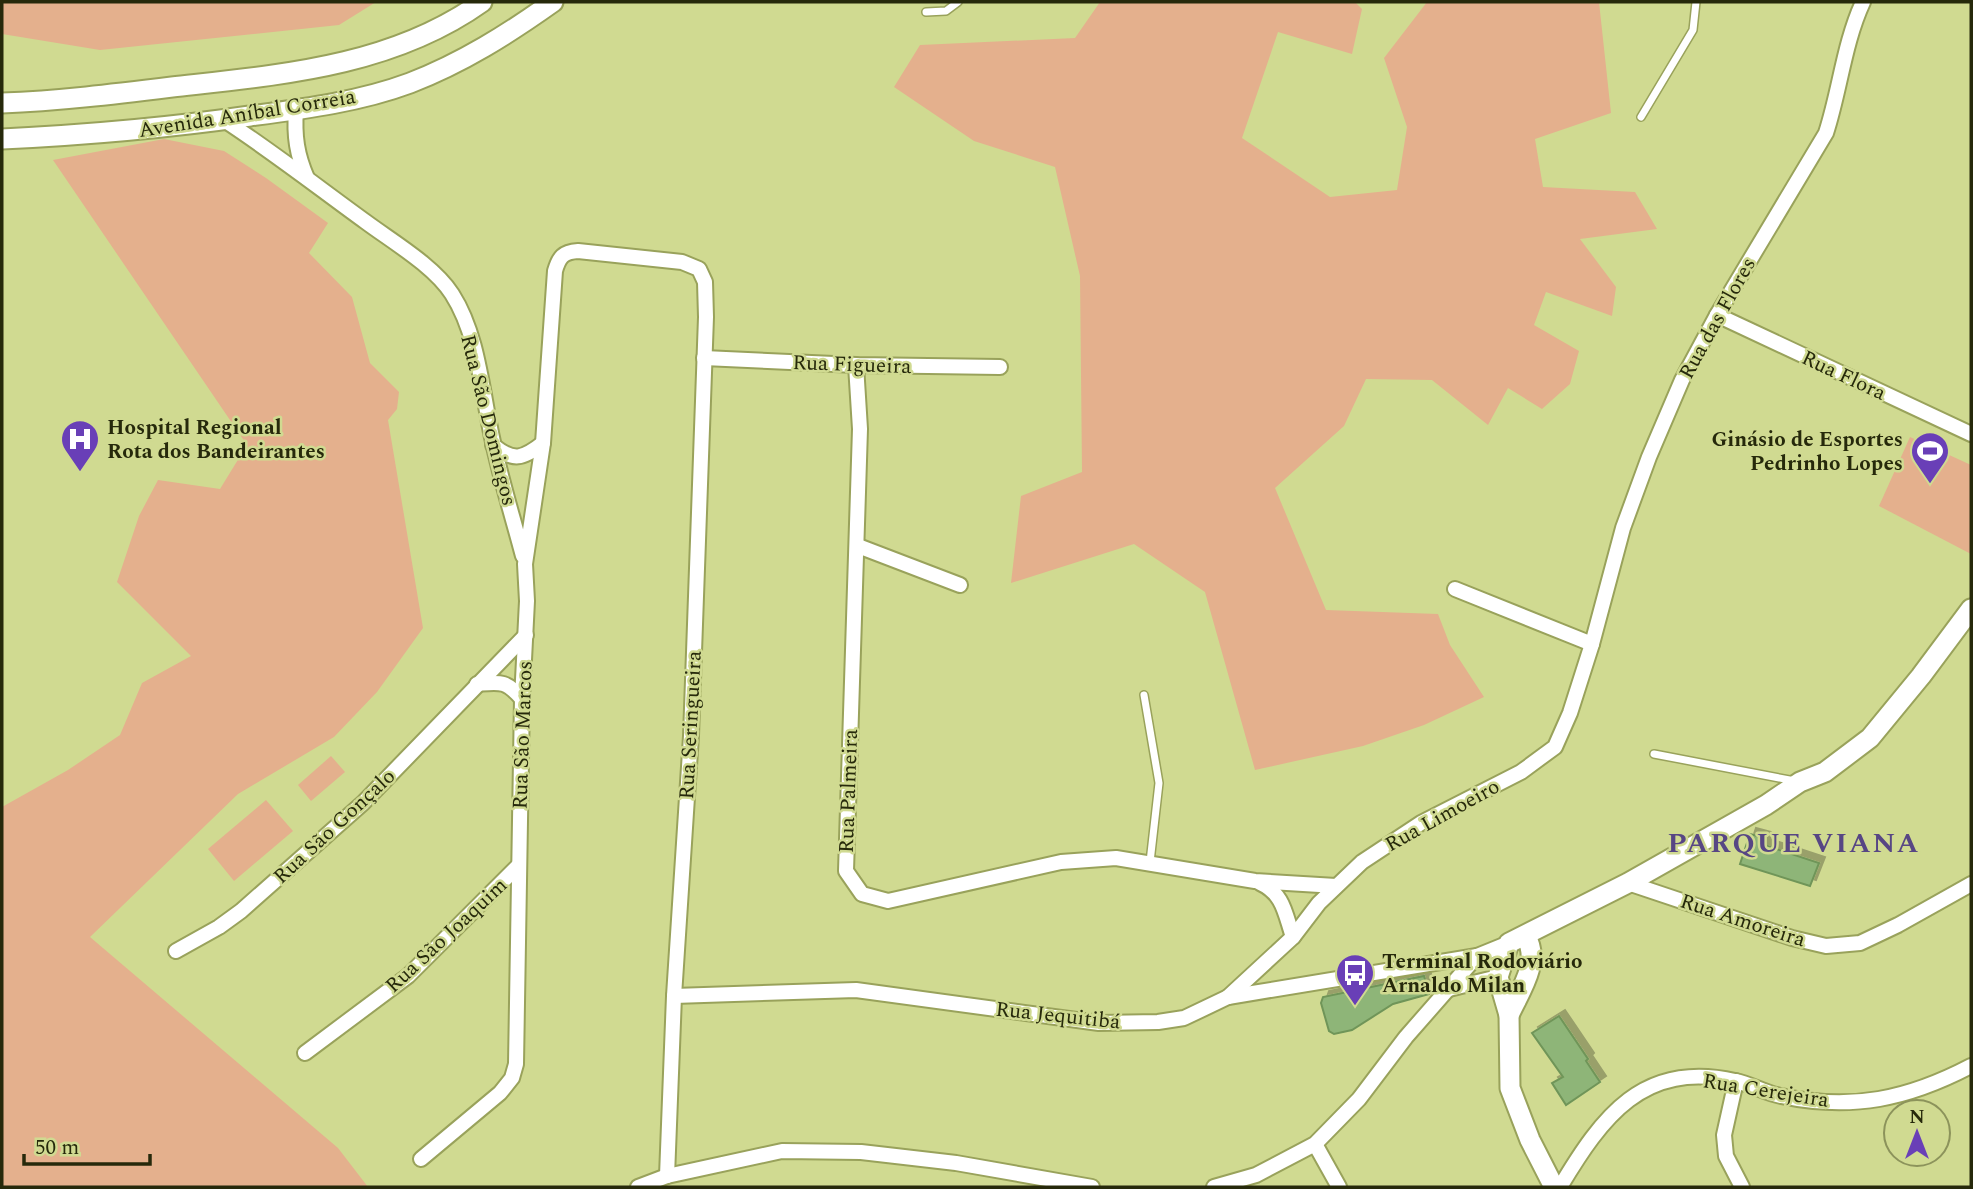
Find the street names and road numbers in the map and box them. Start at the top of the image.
street label: Avenida Aníbal Correia [136,81,359,147]
street label: Rua das Flores [1671,252,1765,385]
street label: Rua São Domingos [451,331,525,509]
street label: Rua Flora [1796,342,1892,410]
street label: Rua Figueira [792,347,913,383]
street label: Rua Seringueira [671,649,711,800]
street label: Rua São Marcos [504,660,542,810]
street label: Rua Palmeira [831,728,867,854]
street label: Rua São Gonçalo [266,761,403,892]
street label: Rua Limoeiro [1379,771,1506,861]
street label: Rua São Joaquim [378,870,515,1001]
street label: Rua Amoreira [1676,886,1810,957]
street label: Rua Jequitibá [994,994,1123,1039]
street label: Rua Cerejeira [1700,1065,1832,1117]

